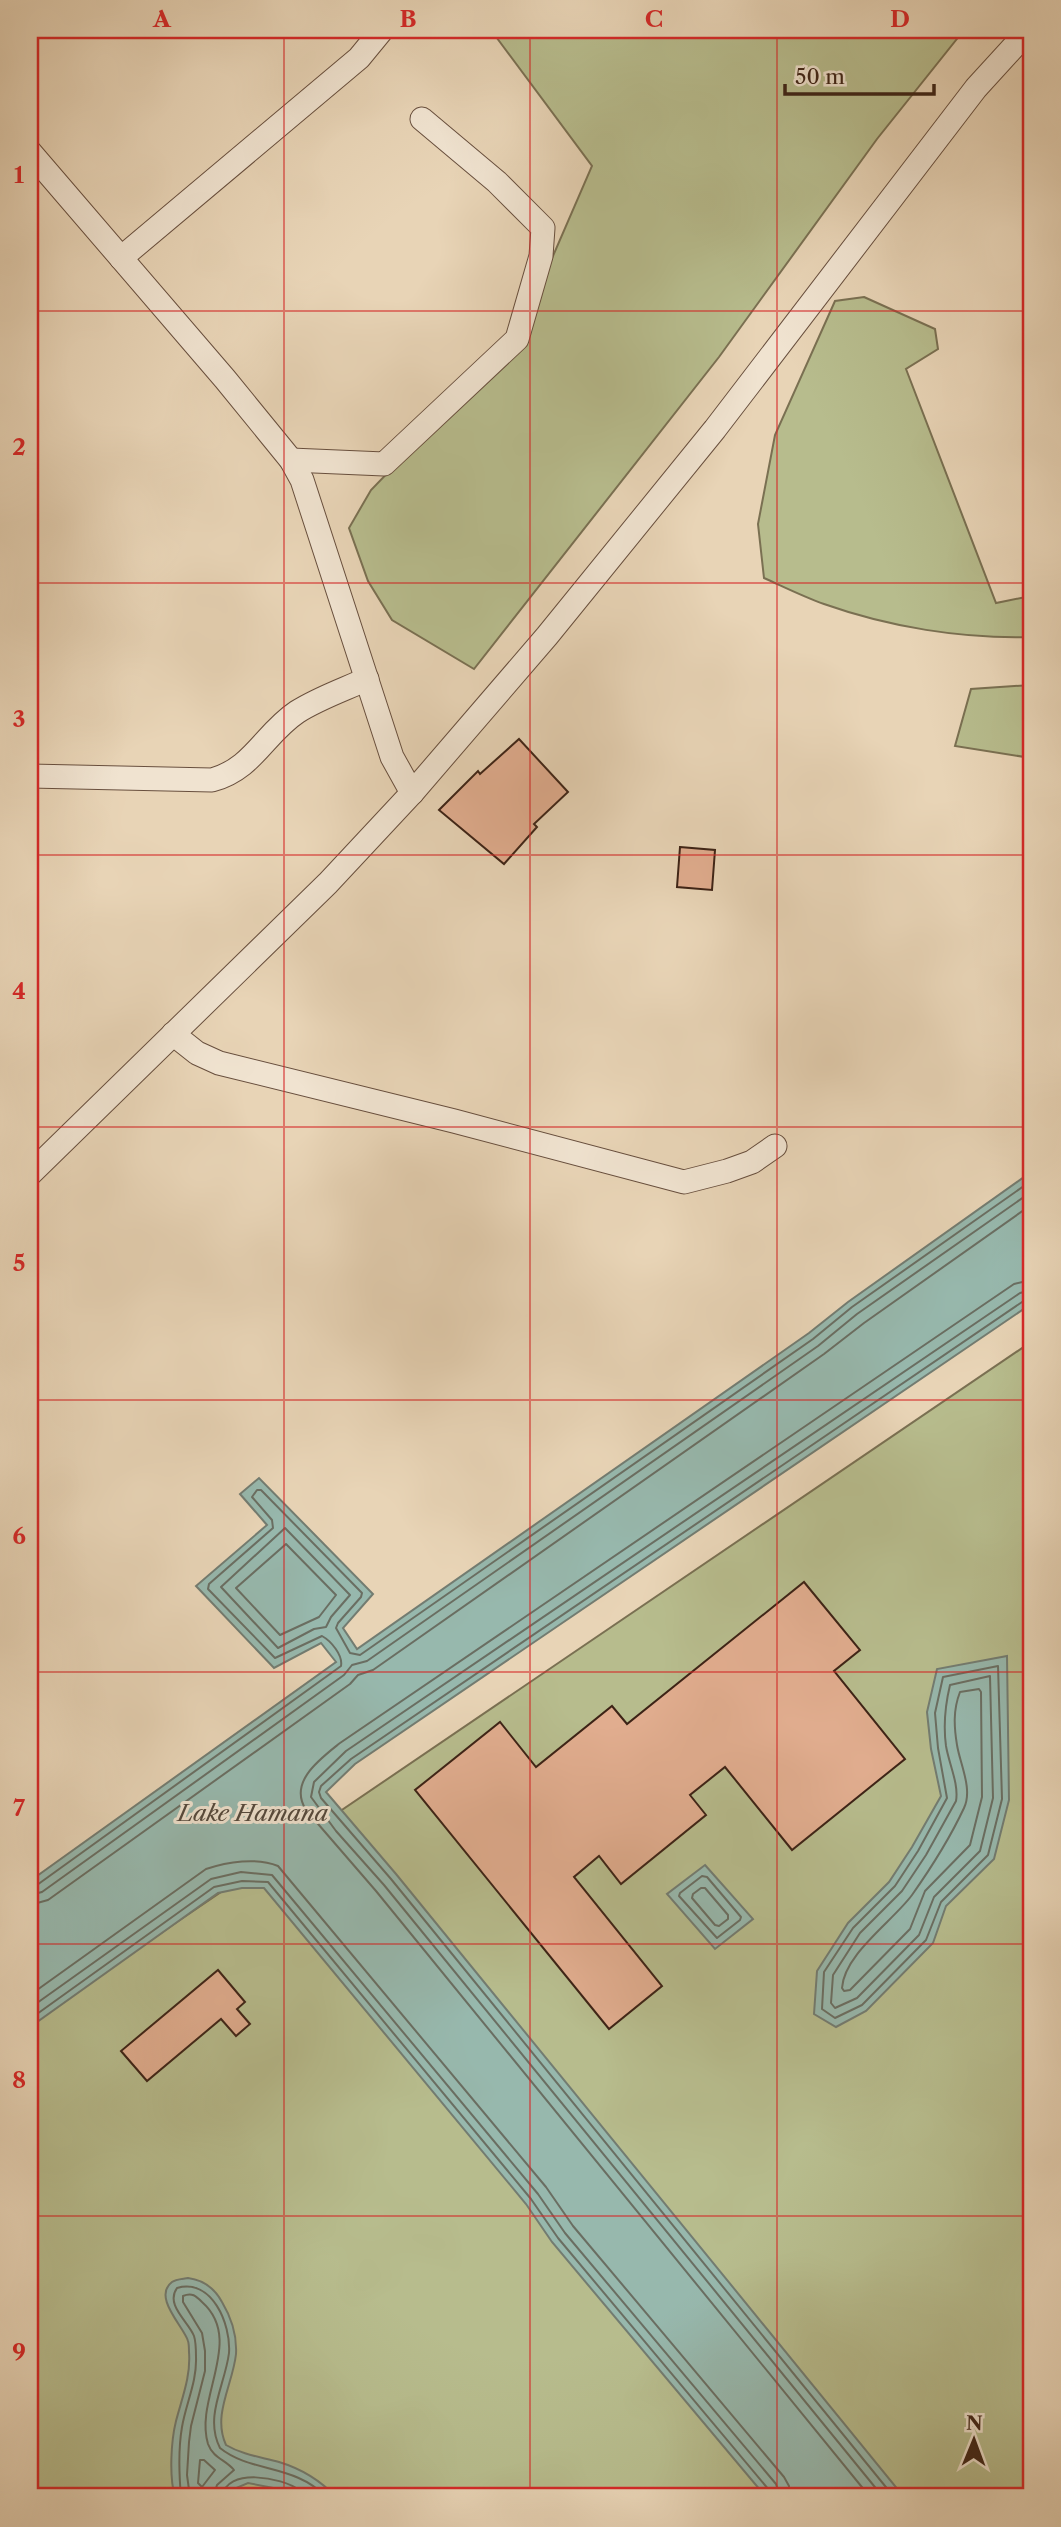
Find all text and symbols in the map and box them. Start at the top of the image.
text: A [152,5,172,33]
text: B [399,5,417,33]
text: C [645,5,663,33]
text: D [890,5,910,33]
scale bar [785,52,933,96]
text: 50 m [795,64,845,89]
text: 1 [14,161,25,189]
text: 2 [12,433,26,461]
text: 3 [13,705,26,733]
text: 4 [12,977,26,1005]
text: 5 [13,1249,25,1277]
text: 6 [12,1522,26,1550]
text: 7 [13,1794,25,1822]
water label: Lake Hamana [176,1799,328,1827]
text: 8 [12,2066,26,2094]
text: 9 [12,2338,26,2366]
north arrow [939,2404,1009,2474]
text: N [966,2412,983,2435]

